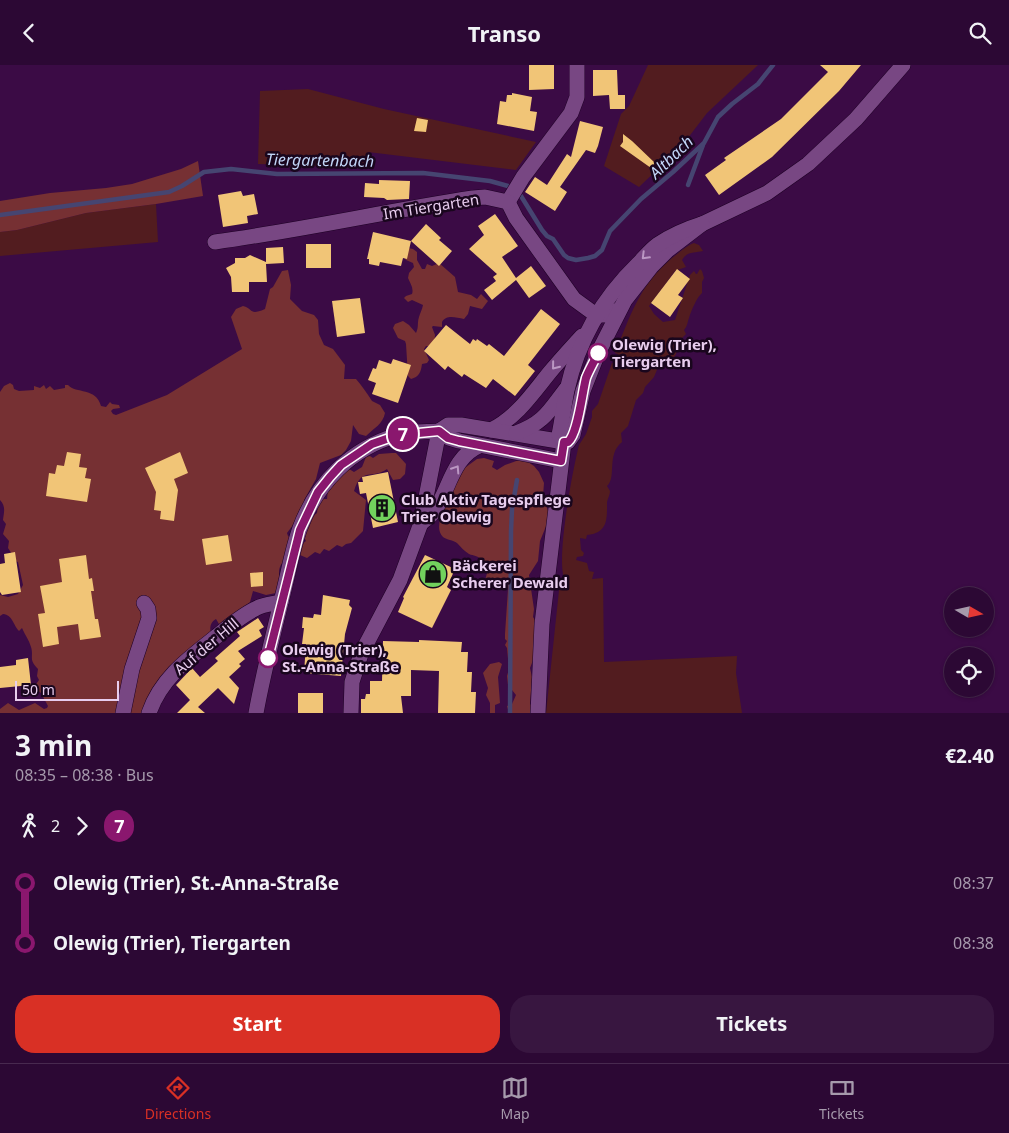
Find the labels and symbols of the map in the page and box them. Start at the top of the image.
water label: Altbach [643,131,698,184]
water label: Tiergartenbach [266,148,374,172]
street label: Im Tiergarten [382,189,480,223]
one-way arrow [642,250,651,259]
place label: Olewig (Trier), Tiergarten [612,334,717,371]
marker: Olewig (Trier), Tiergarten [588,343,608,363]
one-way arrow [553,360,561,369]
line badge: 7 [387,418,419,450]
one-way arrow [450,465,460,474]
place label: Club Aktiv Tagespflege Trier Olewig [401,489,571,526]
building icon: Club Aktiv Tagespflege Trier Olewig [367,493,397,523]
place label: Bäckerei Scherer Dewald [452,555,568,592]
shop icon: Bäckerei Scherer Dewald [418,559,448,589]
north arrow [944,587,994,637]
street label: Auf der Hill [170,613,242,679]
place label: Olewig (Trier), St.-Anna-Straße [282,639,399,676]
marker: Olewig (Trier), St.-Anna-Straße [258,648,278,668]
scale bar [15,678,119,701]

